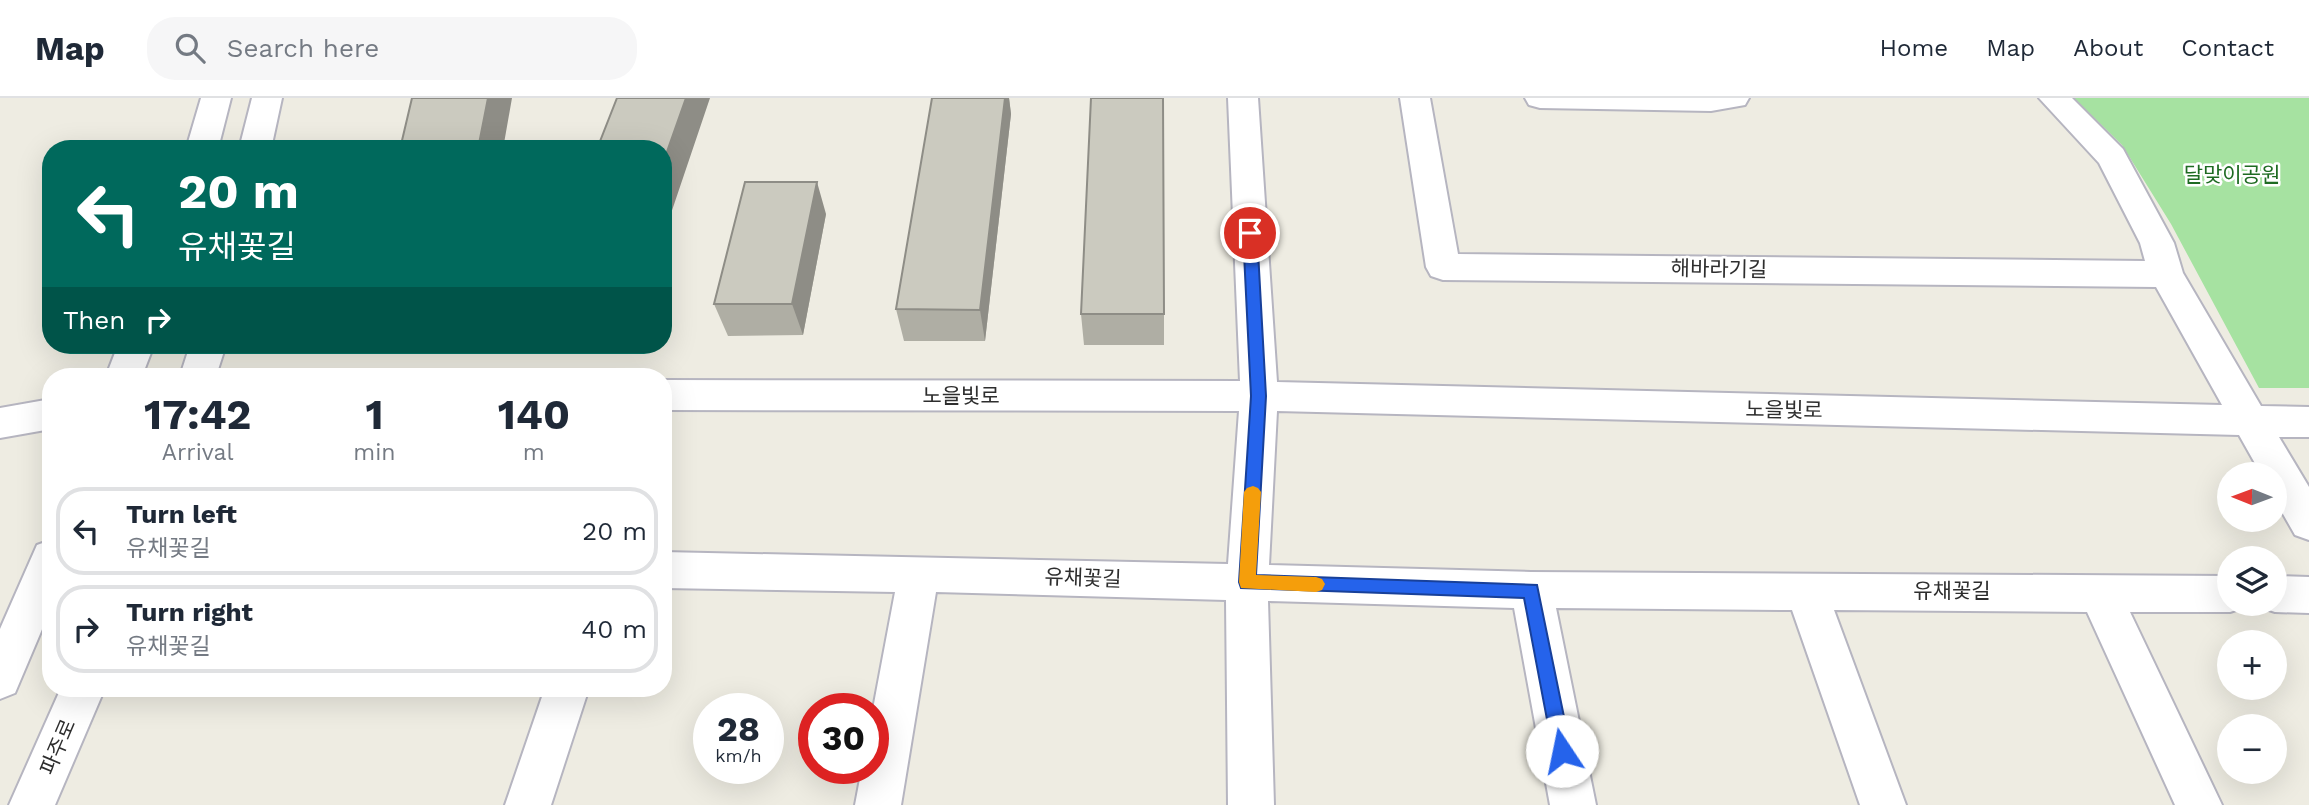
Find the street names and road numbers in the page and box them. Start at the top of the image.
street label: 해바라기길 [1670,255,1768,282]
street label: 노을빛로 [922,383,1000,408]
street label: 노을빛로 [1745,396,1823,423]
street label: 유채꽃길 [1044,564,1122,591]
street label: 유채꽃길 [1913,578,1991,603]
street label: 파주로 [35,715,80,778]

